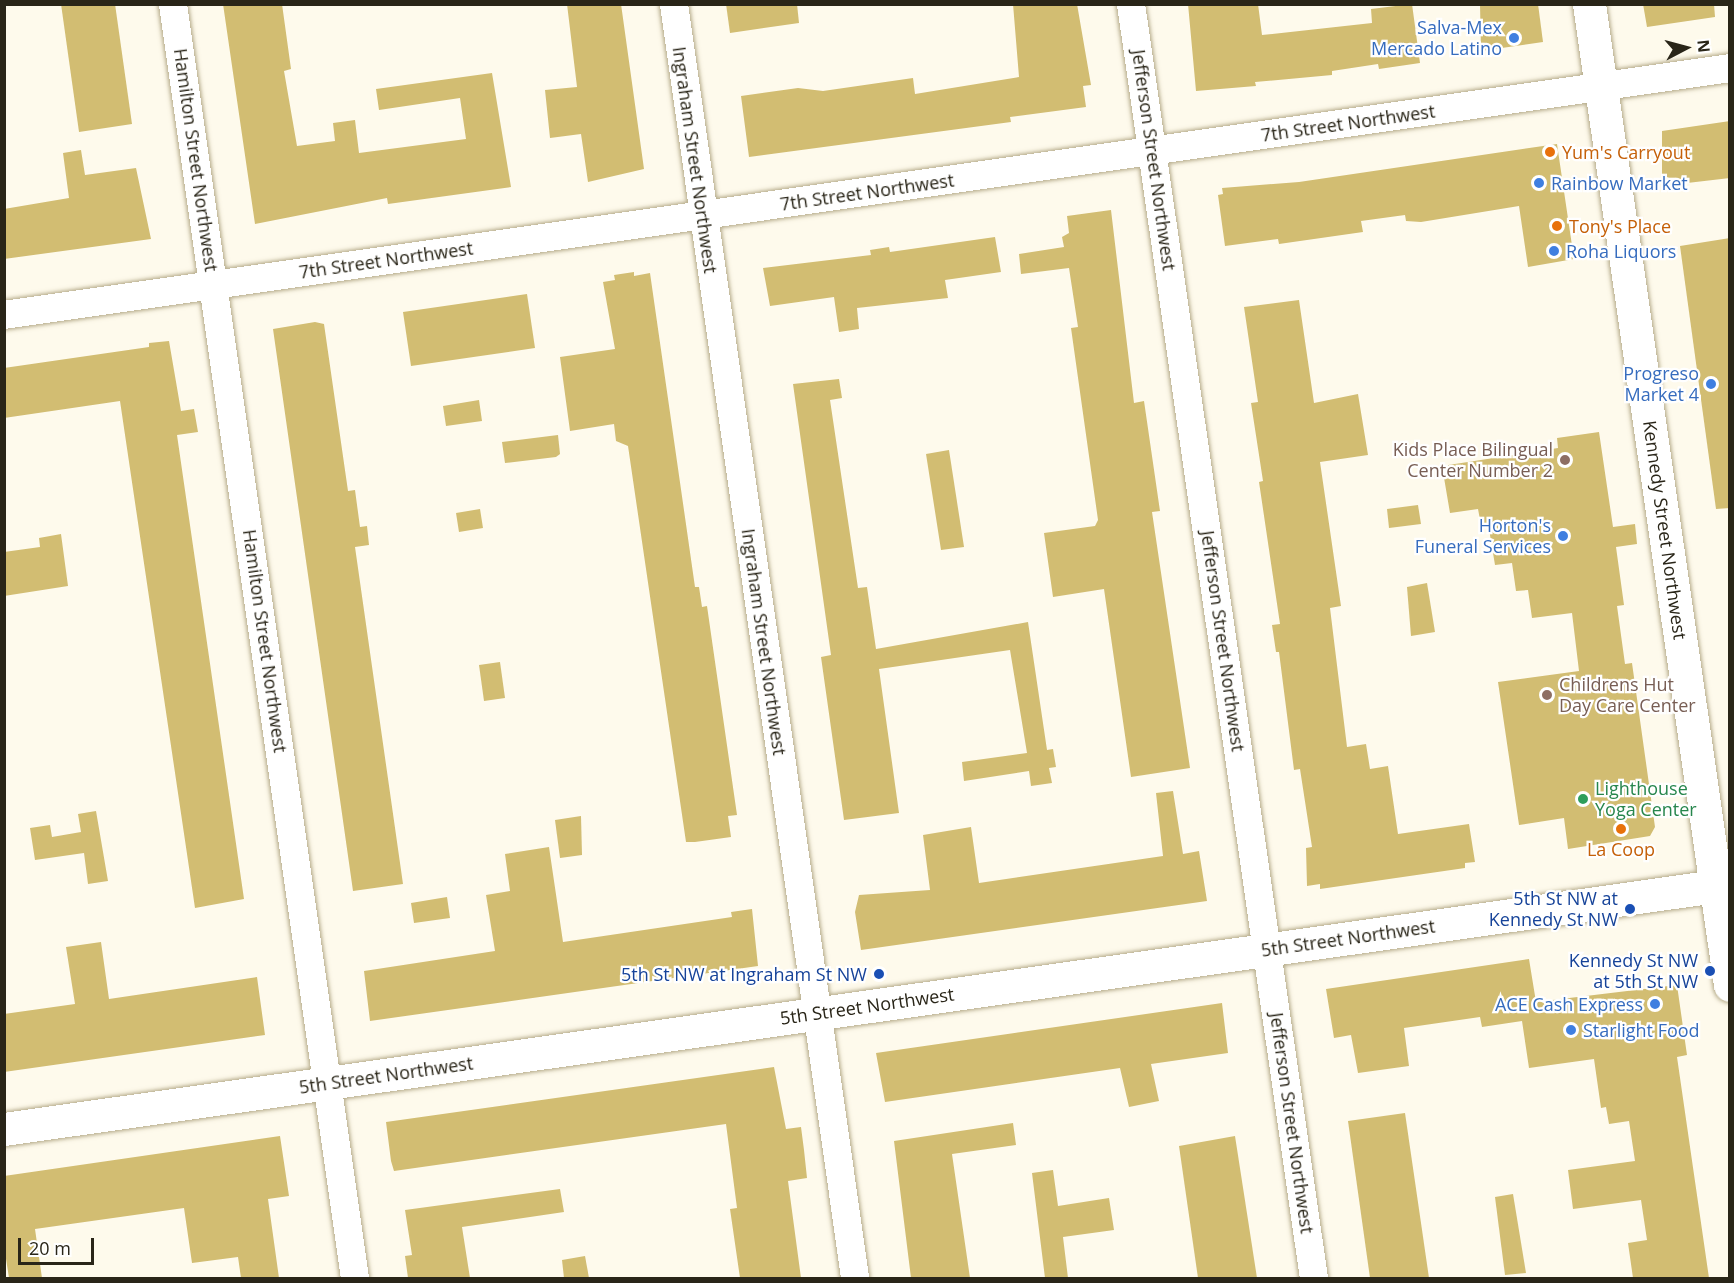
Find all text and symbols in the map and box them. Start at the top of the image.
place label: Salva-Mex Mercado Latino [1371,17,1502,60]
north arrow [1656,18,1716,78]
marker: Salva-Mex Mercado Latino [1507,31,1521,45]
text: N [1692,38,1716,54]
street label: Ingraham Street Northwest [668,45,722,275]
street label: Hamilton Street Northwest [170,47,222,273]
street label: Jefferson Street Northwest [1128,48,1180,272]
street label: 7th Street Northwest [1260,100,1436,146]
place label: Yum's Carryout [1562,141,1690,163]
marker: Yum's Carryout [1543,145,1557,159]
street label: 7th Street Northwest [779,169,955,215]
place label: Rainbow Market [1551,172,1688,194]
marker: Rainbow Market [1532,176,1546,190]
place label: Tony's Place [1569,215,1671,237]
marker: Tony's Place [1550,219,1564,233]
street label: 7th Street Northwest [298,237,474,283]
place label: Roha Liquors [1566,240,1676,262]
marker: Roha Liquors [1547,244,1561,258]
place label: Progreso Market 4 [1623,363,1699,406]
marker: Progreso Market 4 [1704,377,1718,391]
street label: Kennedy Street Northwest [1639,419,1691,641]
place label: Kids Place Bilingual Center Number 2 [1393,439,1553,482]
marker: Kids Place Bilingual Center Number 2 [1558,453,1572,467]
place label: Horton's Funeral Services [1415,515,1551,558]
street label: Ingraham Street Northwest [737,527,791,757]
street label: Hamilton Street Northwest [239,528,291,754]
street label: Jefferson Street Northwest [1197,529,1249,753]
marker: Horton's Funeral Services [1556,529,1570,543]
place label: Childrens Hut Day Care Center [1559,674,1696,716]
marker: Childrens Hut Day Care Center [1540,688,1554,702]
place label: Lighthouse Yoga Center [1595,778,1697,820]
marker: Lighthouse Yoga Center [1576,792,1590,806]
marker: La Coop [1614,822,1628,836]
place label: La Coop [1587,838,1655,860]
place label: 5th St NW at Kennedy St NW [1489,888,1618,930]
marker: 5th St NW at Kennedy St NW [1623,902,1637,916]
street label: 5th Street Northwest [1260,915,1436,961]
place label: Kennedy St NW at 5th St NW [1569,950,1698,992]
place label: 5th St NW at Ingraham St NW [621,963,867,985]
marker: Kennedy St NW at 5th St NW [1703,964,1717,978]
marker: 5th St NW at Ingraham St NW [872,967,886,981]
street label: 5th Street Northwest [779,983,955,1029]
place label: ACE Cash Express [1495,993,1643,1015]
marker: ACE Cash Express [1648,997,1662,1011]
street label: Jefferson Street Northwest [1266,1011,1318,1235]
place label: Starlight Food [1583,1019,1700,1041]
marker: Starlight Food [1564,1023,1578,1037]
street label: 5th Street Northwest [298,1052,474,1098]
scale bar [21,1226,98,1264]
text: 20 m [29,1236,71,1260]

